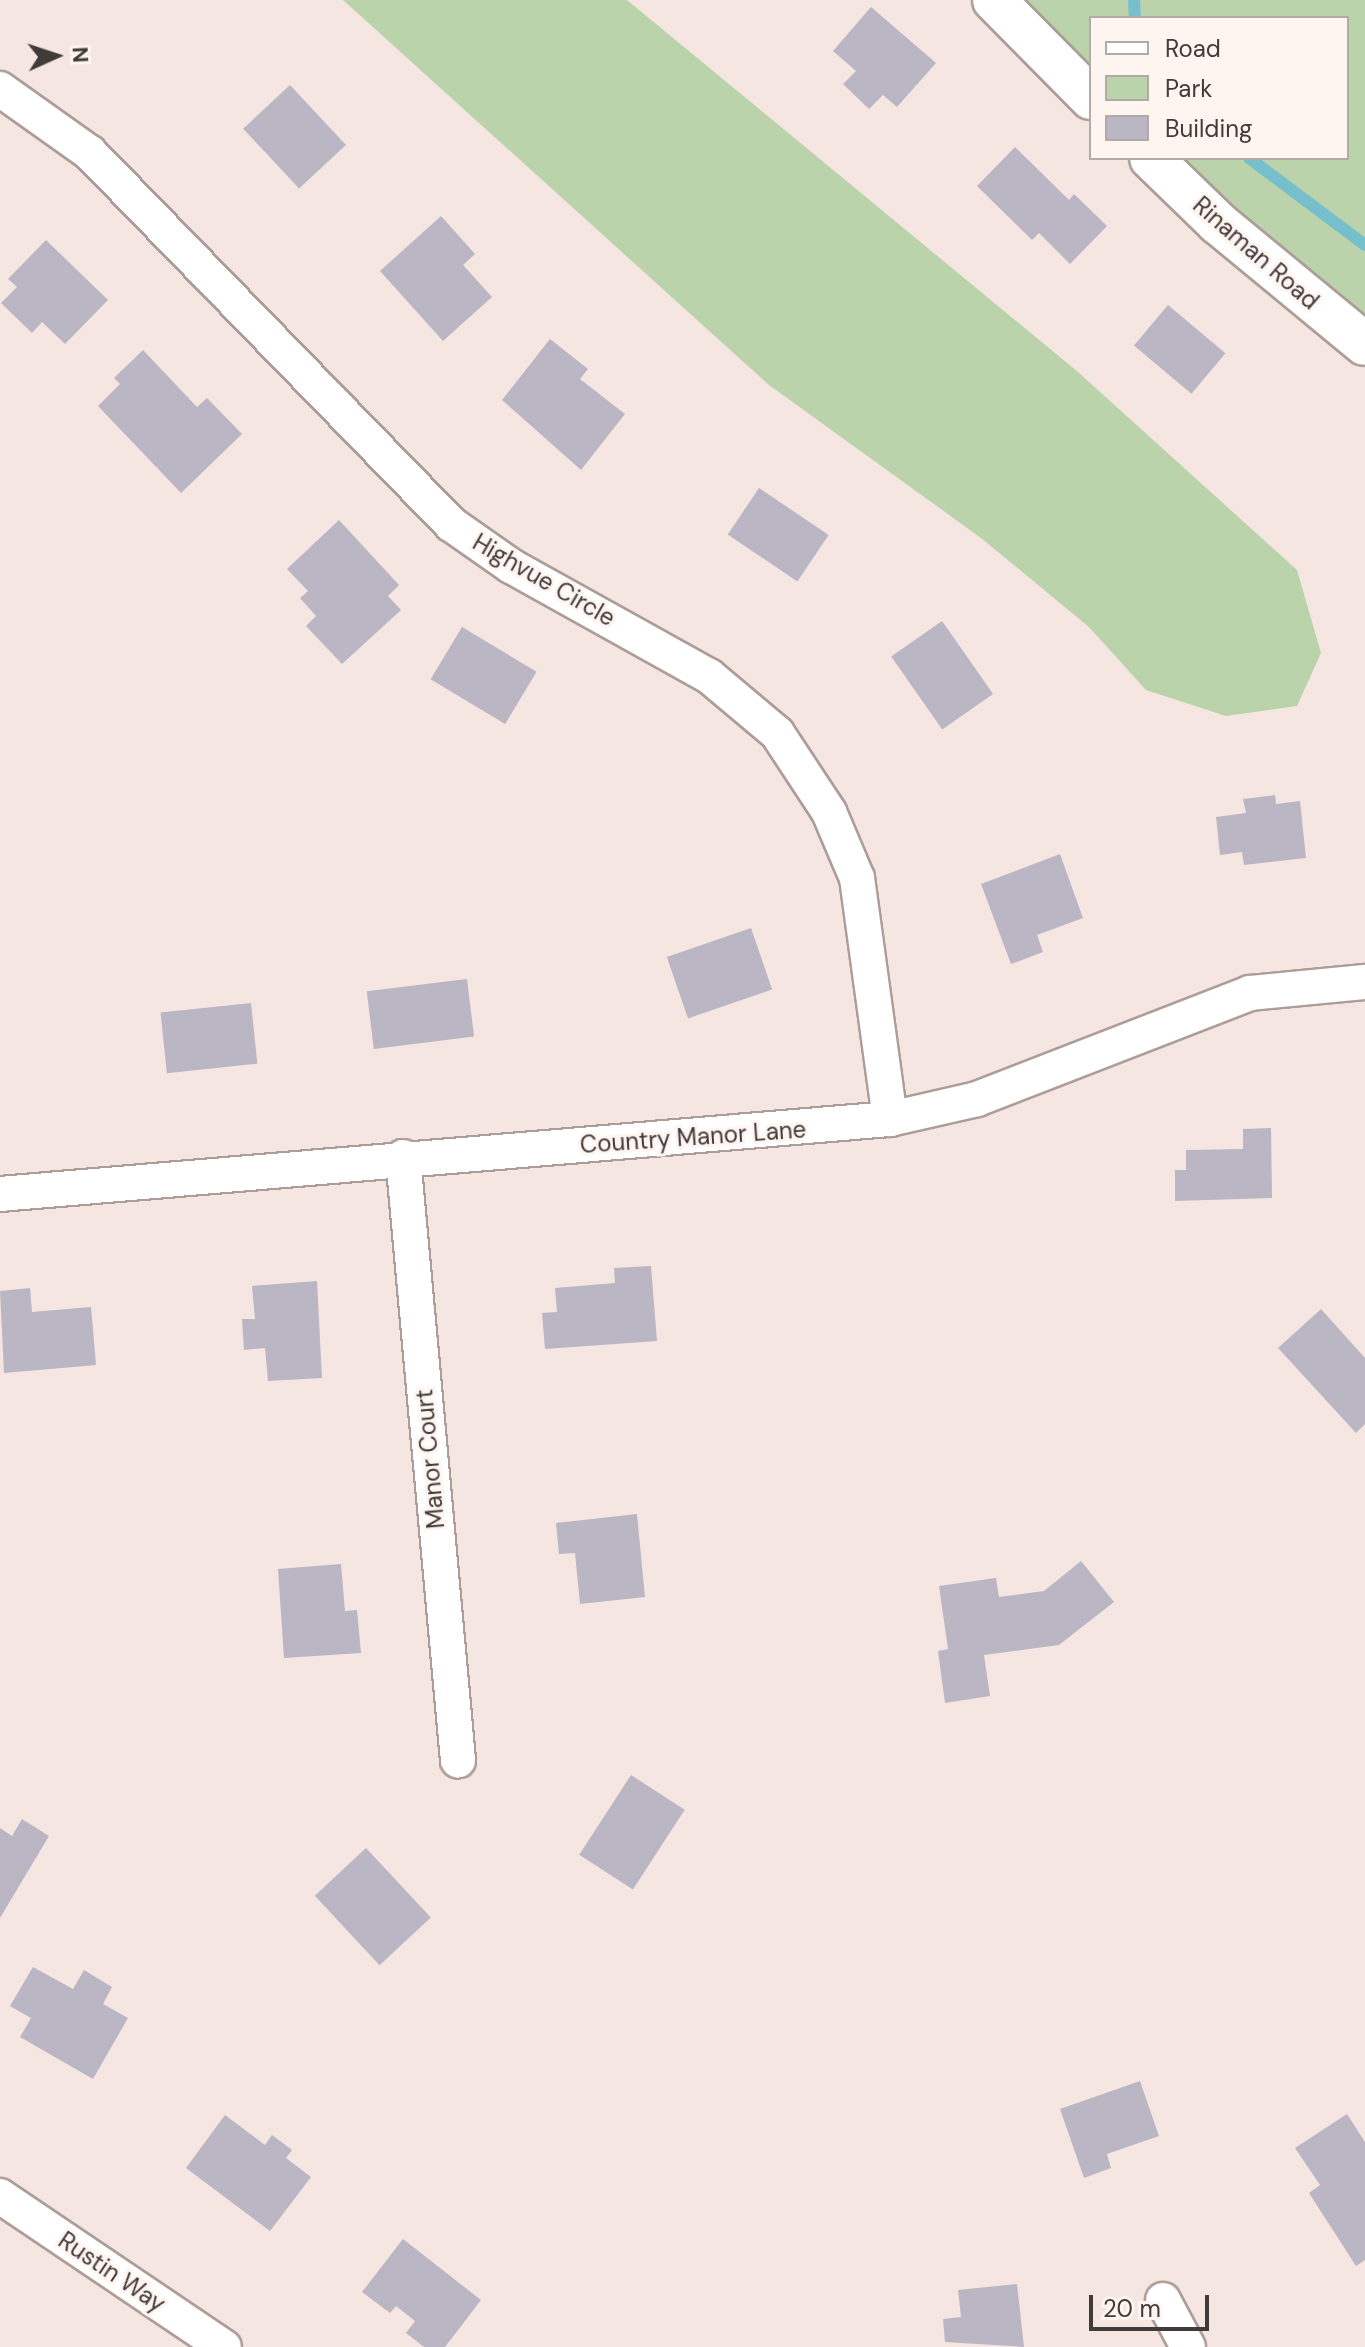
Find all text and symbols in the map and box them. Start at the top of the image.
north arrow [16,16,96,96]
legend [1089,16,1349,160]
text: Road [1165,33,1221,64]
text: N [66,46,95,63]
text: Park [1165,73,1212,104]
text: Building [1165,113,1252,144]
street label: Rinaman Road [1187,191,1325,315]
street label: Highvue Circle [468,528,620,632]
street label: Country Manor Lane [579,1115,807,1159]
street label: Manor Court [410,1388,450,1530]
street label: Rustin Way [53,2226,171,2318]
scale bar [1093,2279,1213,2329]
text: 20 m [1103,2293,1161,2324]

